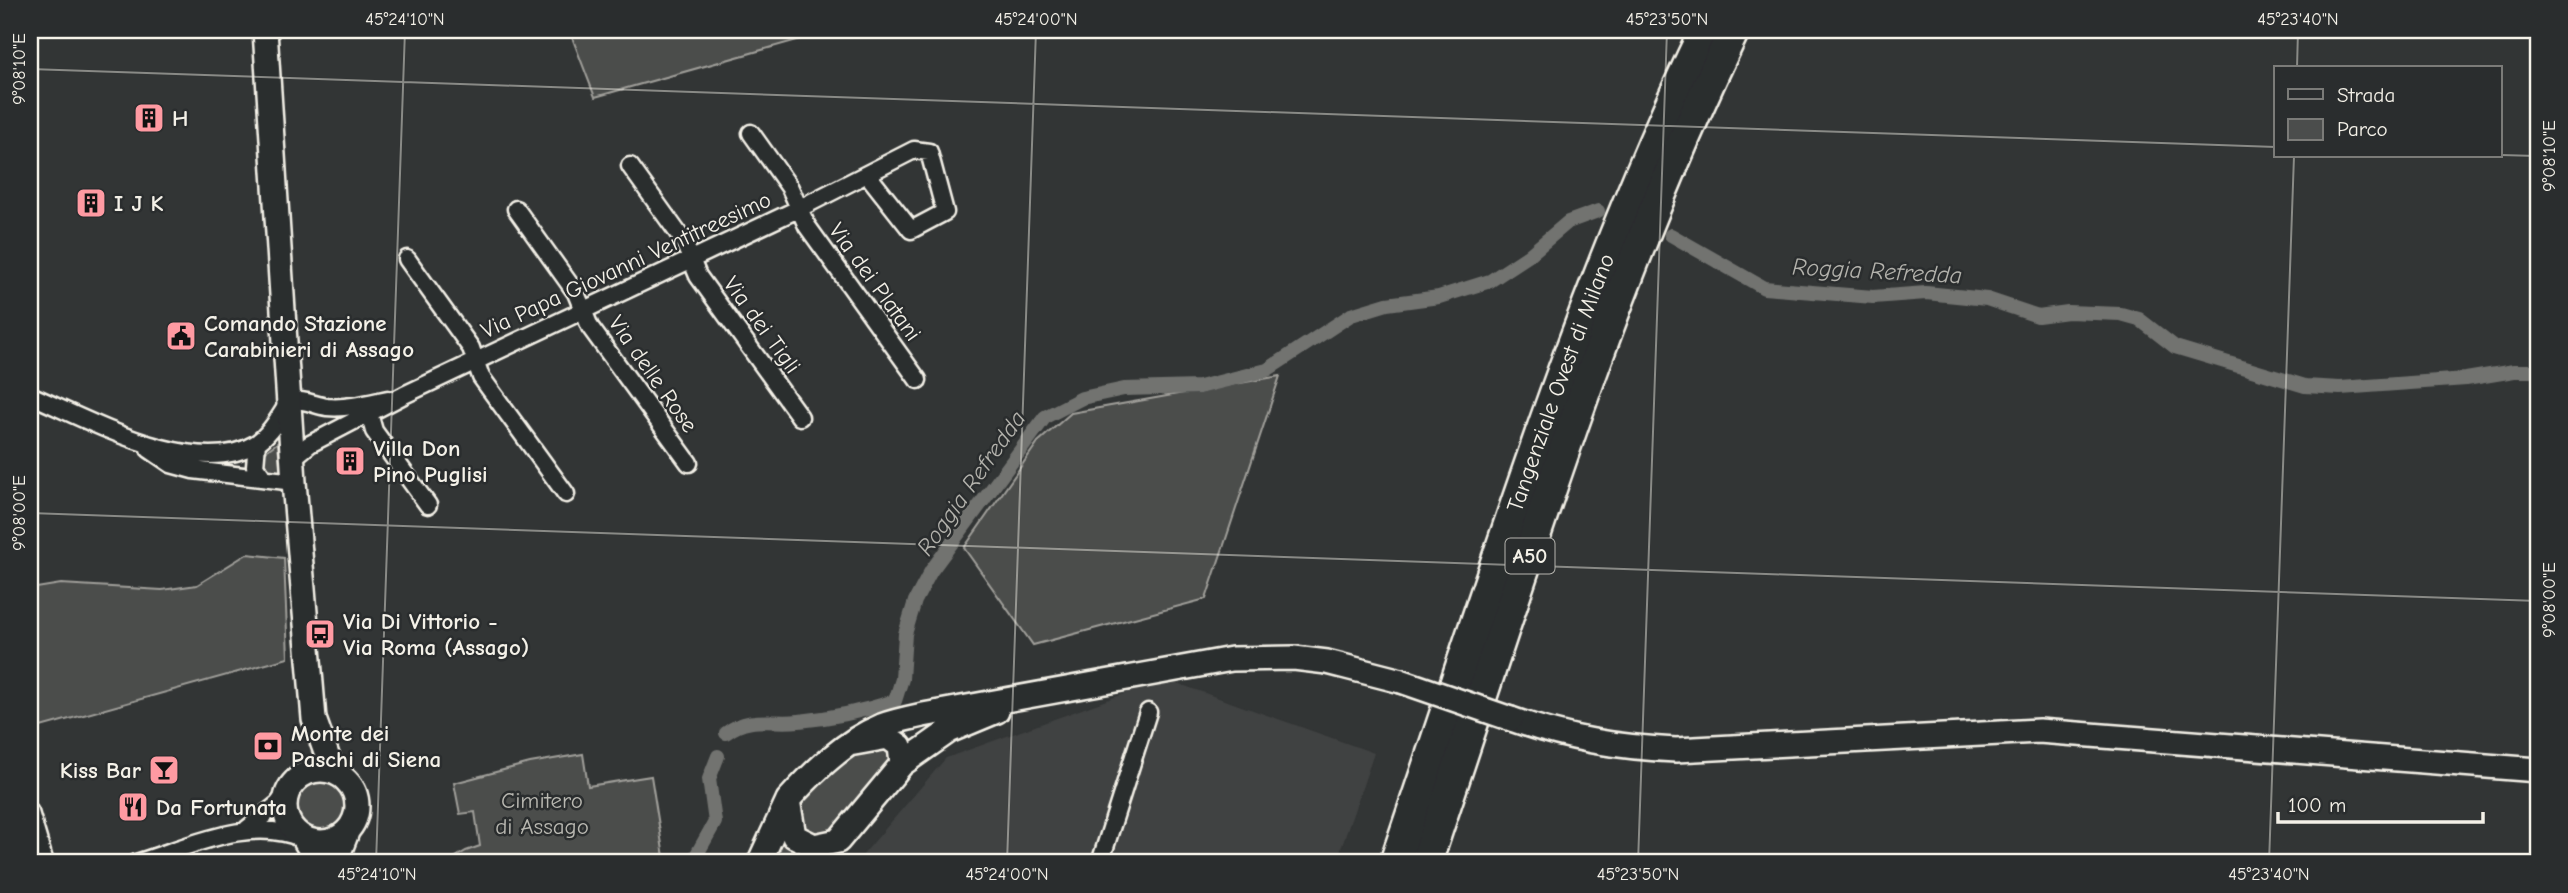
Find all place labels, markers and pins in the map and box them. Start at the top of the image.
building icon: H [132,101,166,135]
place label: H [172,105,188,132]
building icon: I J K [74,186,108,220]
place label: I J K [114,190,164,217]
place label: Comando Stazione Carabinieri di Assago [204,310,414,363]
public building icon: Comando Stazione Carabinieri di Assago [164,319,198,353]
place label: Villa Don Pino Puglisi [373,435,488,488]
building icon: Villa Don Pino Puglisi [333,444,367,478]
place label: Via Di Vittorio - Via Roma (Assago) [343,608,529,661]
bus stop icon: Via Di Vittorio - Via Roma (Assago) [303,617,337,651]
place label: Monte dei Paschi di Siena [291,720,441,773]
bank icon: Monte dei Paschi di Siena [251,729,285,763]
bar icon: Kiss Bar [147,753,181,787]
place label: Kiss Bar [60,757,142,784]
restaurant icon: Da Fortunata [116,790,150,824]
place label: Da Fortunata [156,794,287,821]

